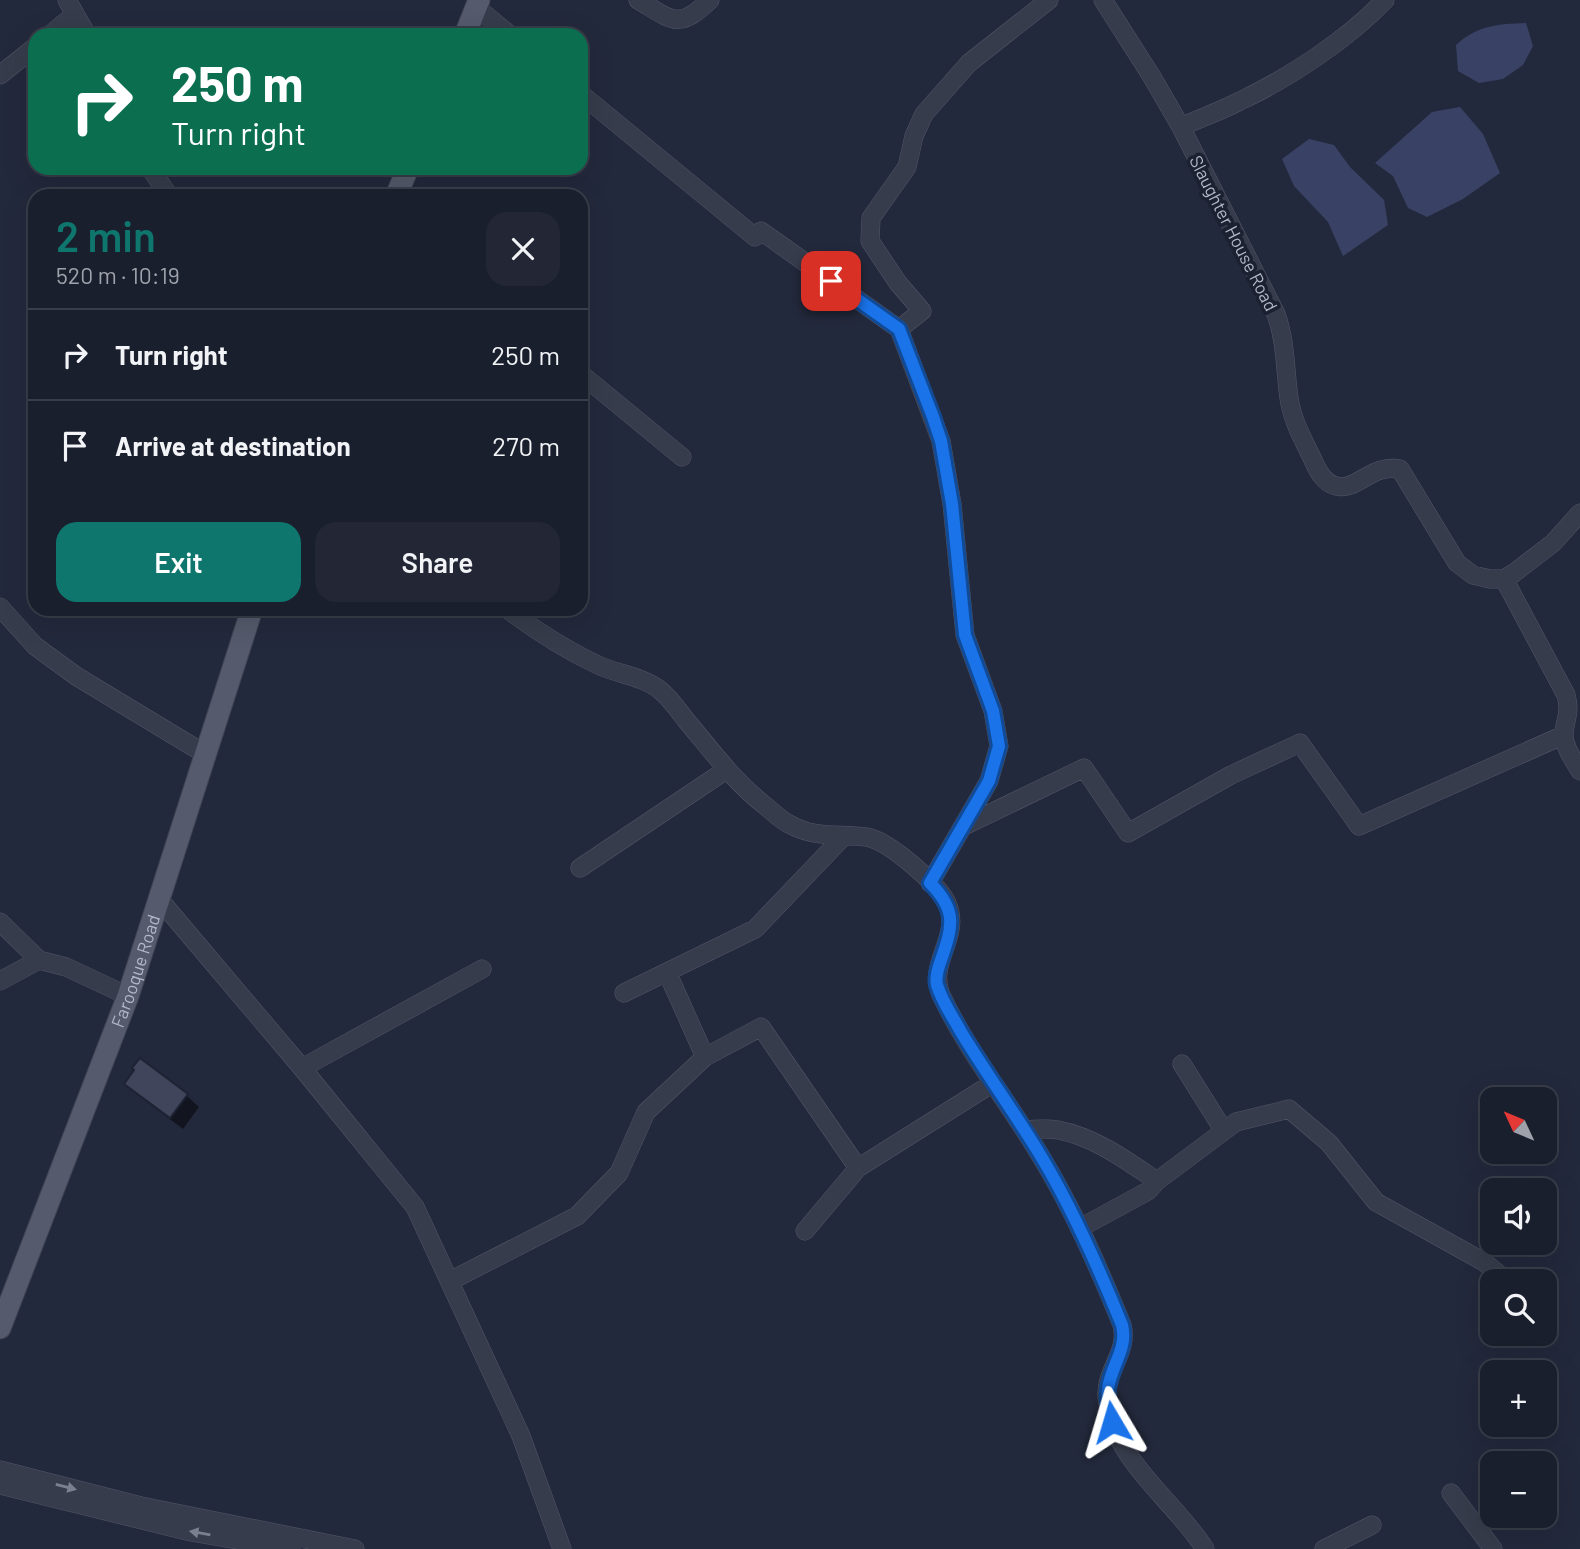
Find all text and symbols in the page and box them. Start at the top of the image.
text: 250 m [171,53,304,112]
icon: right [56,56,147,147]
text: Turn right [171,113,306,151]
street label: Slaughter House Road [1185,151,1283,315]
text: 2 min [56,210,156,260]
button: close [486,212,560,286]
pin [801,251,861,311]
text: 520 m · 10:19 [56,261,180,289]
icon: arrive [812,262,850,300]
icon: right [56,336,94,374]
text: Turn right [115,339,228,370]
text: 250 m [491,339,560,370]
icon: arrive [56,427,94,465]
text: Arrive at destination [115,430,351,461]
text: 270 m [492,430,560,461]
button: Exit [56,522,301,602]
button: Share [315,522,560,602]
street label: Farooque Road [106,912,164,1030]
north arrow [1480,1087,1558,1164]
map controls [1480,1087,1557,1528]
button: sound [1480,1178,1557,1255]
button: search [1480,1269,1557,1346]
button: + [1480,1360,1557,1437]
position arrow [1075,1385,1149,1459]
button: − [1480,1451,1557,1528]
one-way arrow [55,1482,77,1493]
one-way arrow [189,1527,211,1538]

